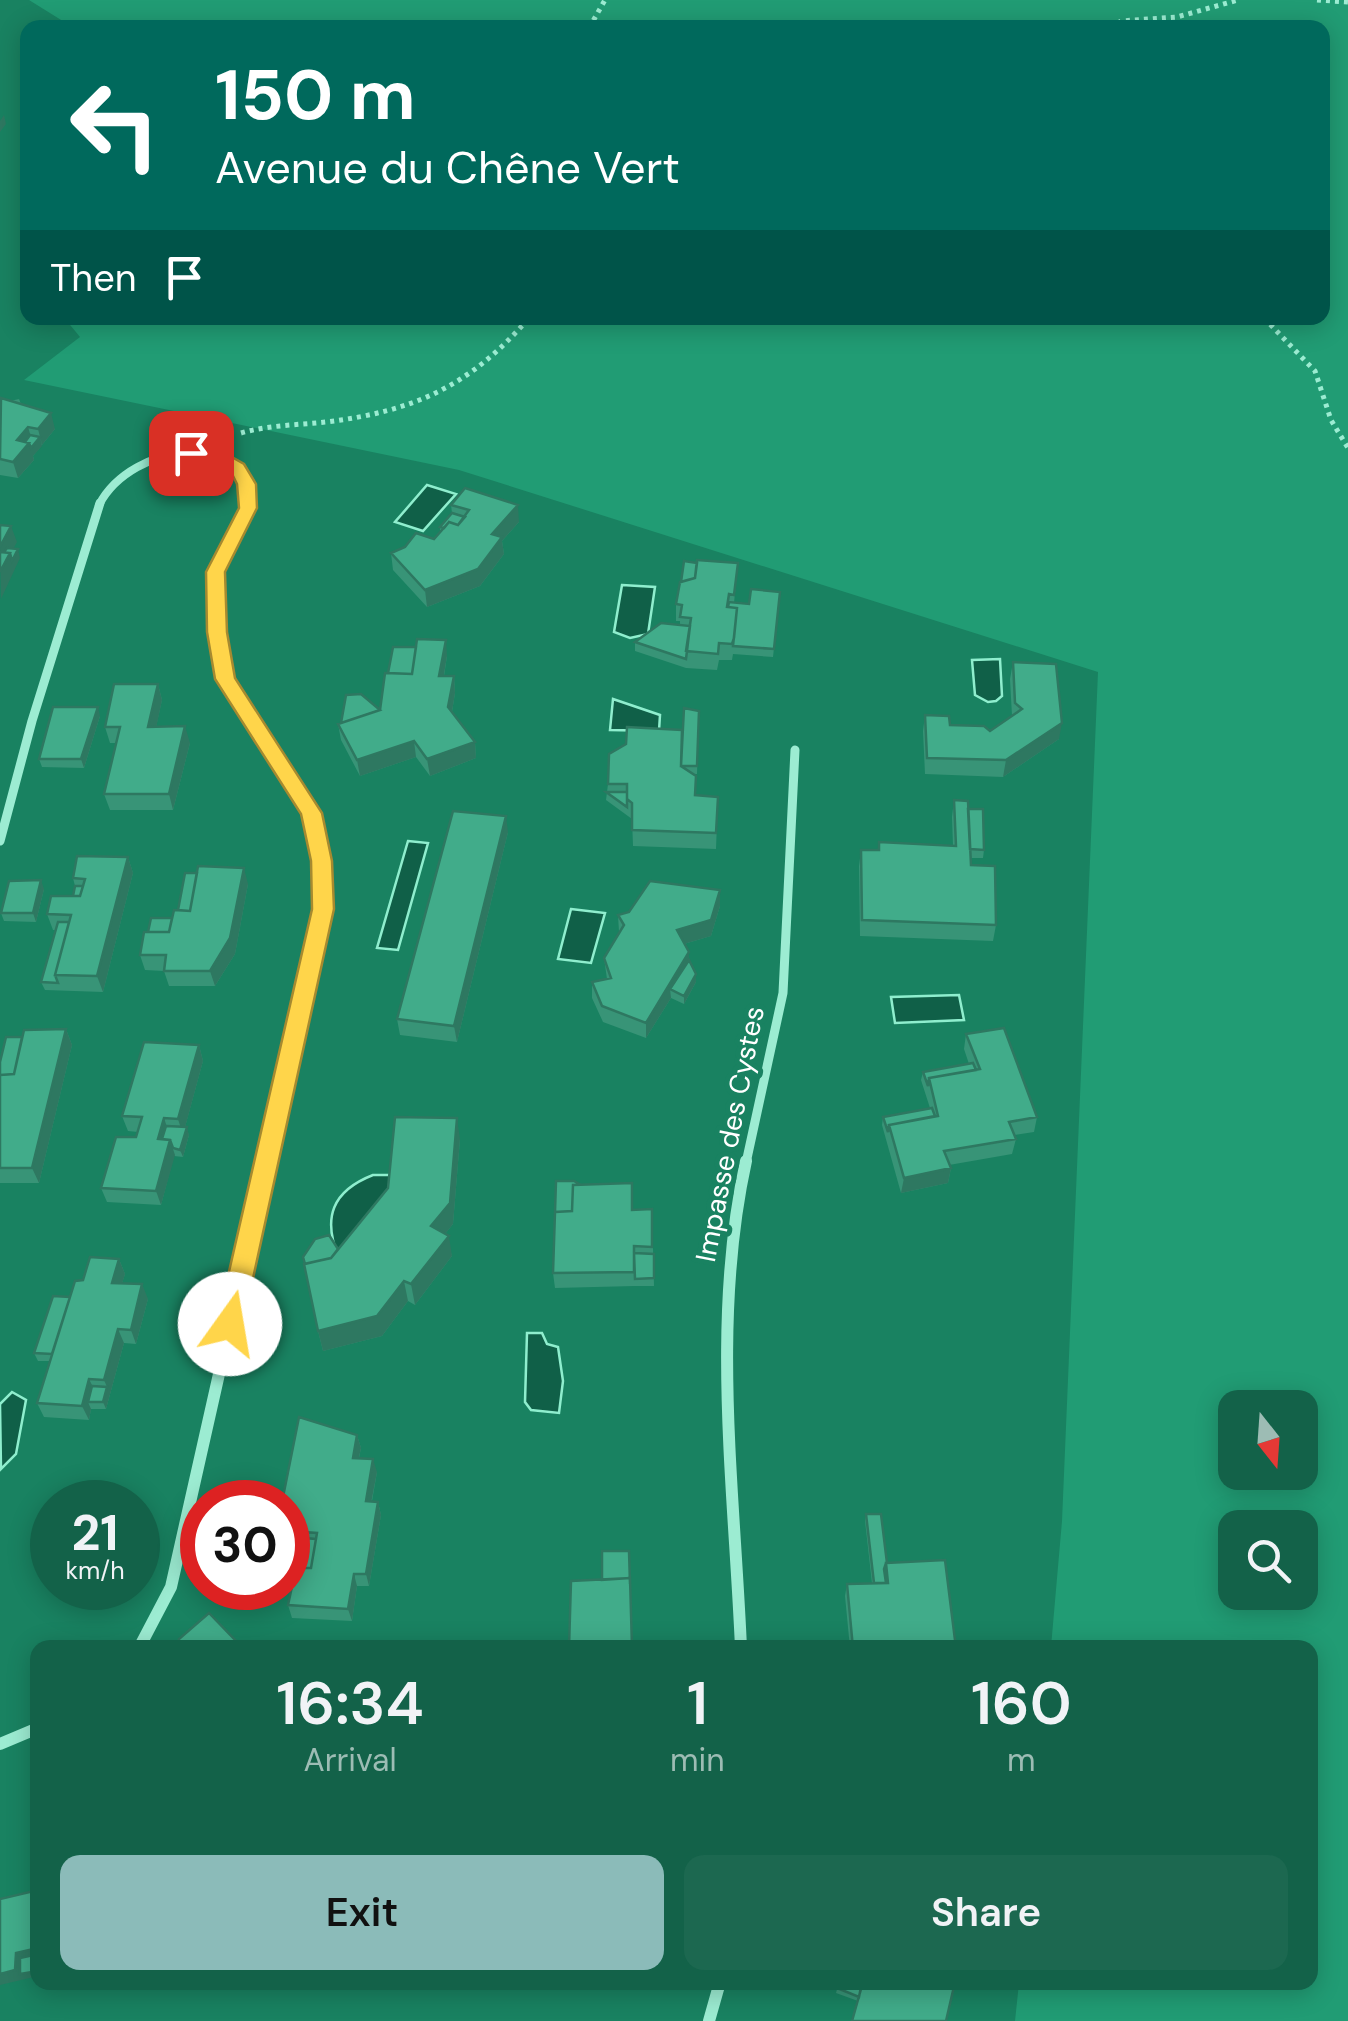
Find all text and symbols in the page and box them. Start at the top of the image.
text: 150 m [215,50,416,141]
icon: left [50,60,180,190]
text: Avenue du Chêne Vert [215,138,680,197]
icon: arrive [157,250,212,305]
text: Then [50,253,137,303]
pin [149,411,234,496]
icon: arrive [164,426,219,481]
street label: Impasse des Cystes [687,1003,773,1265]
position arrow [178,1272,282,1376]
north arrow [1218,1390,1318,1490]
map controls [1218,1390,1318,1610]
speed limit sign: 30 [180,1480,310,1610]
text: 21 [71,1500,119,1566]
button: search [1218,1510,1318,1610]
text: km/h [65,1554,125,1587]
text: 16:34 [276,1664,424,1743]
text: 1 [687,1664,708,1743]
text: 160 [971,1664,1072,1743]
text: Arrival [303,1739,397,1781]
text: min [670,1739,725,1781]
text: m [1007,1739,1036,1781]
button: Exit [60,1855,664,1970]
button: Share [684,1855,1288,1970]

